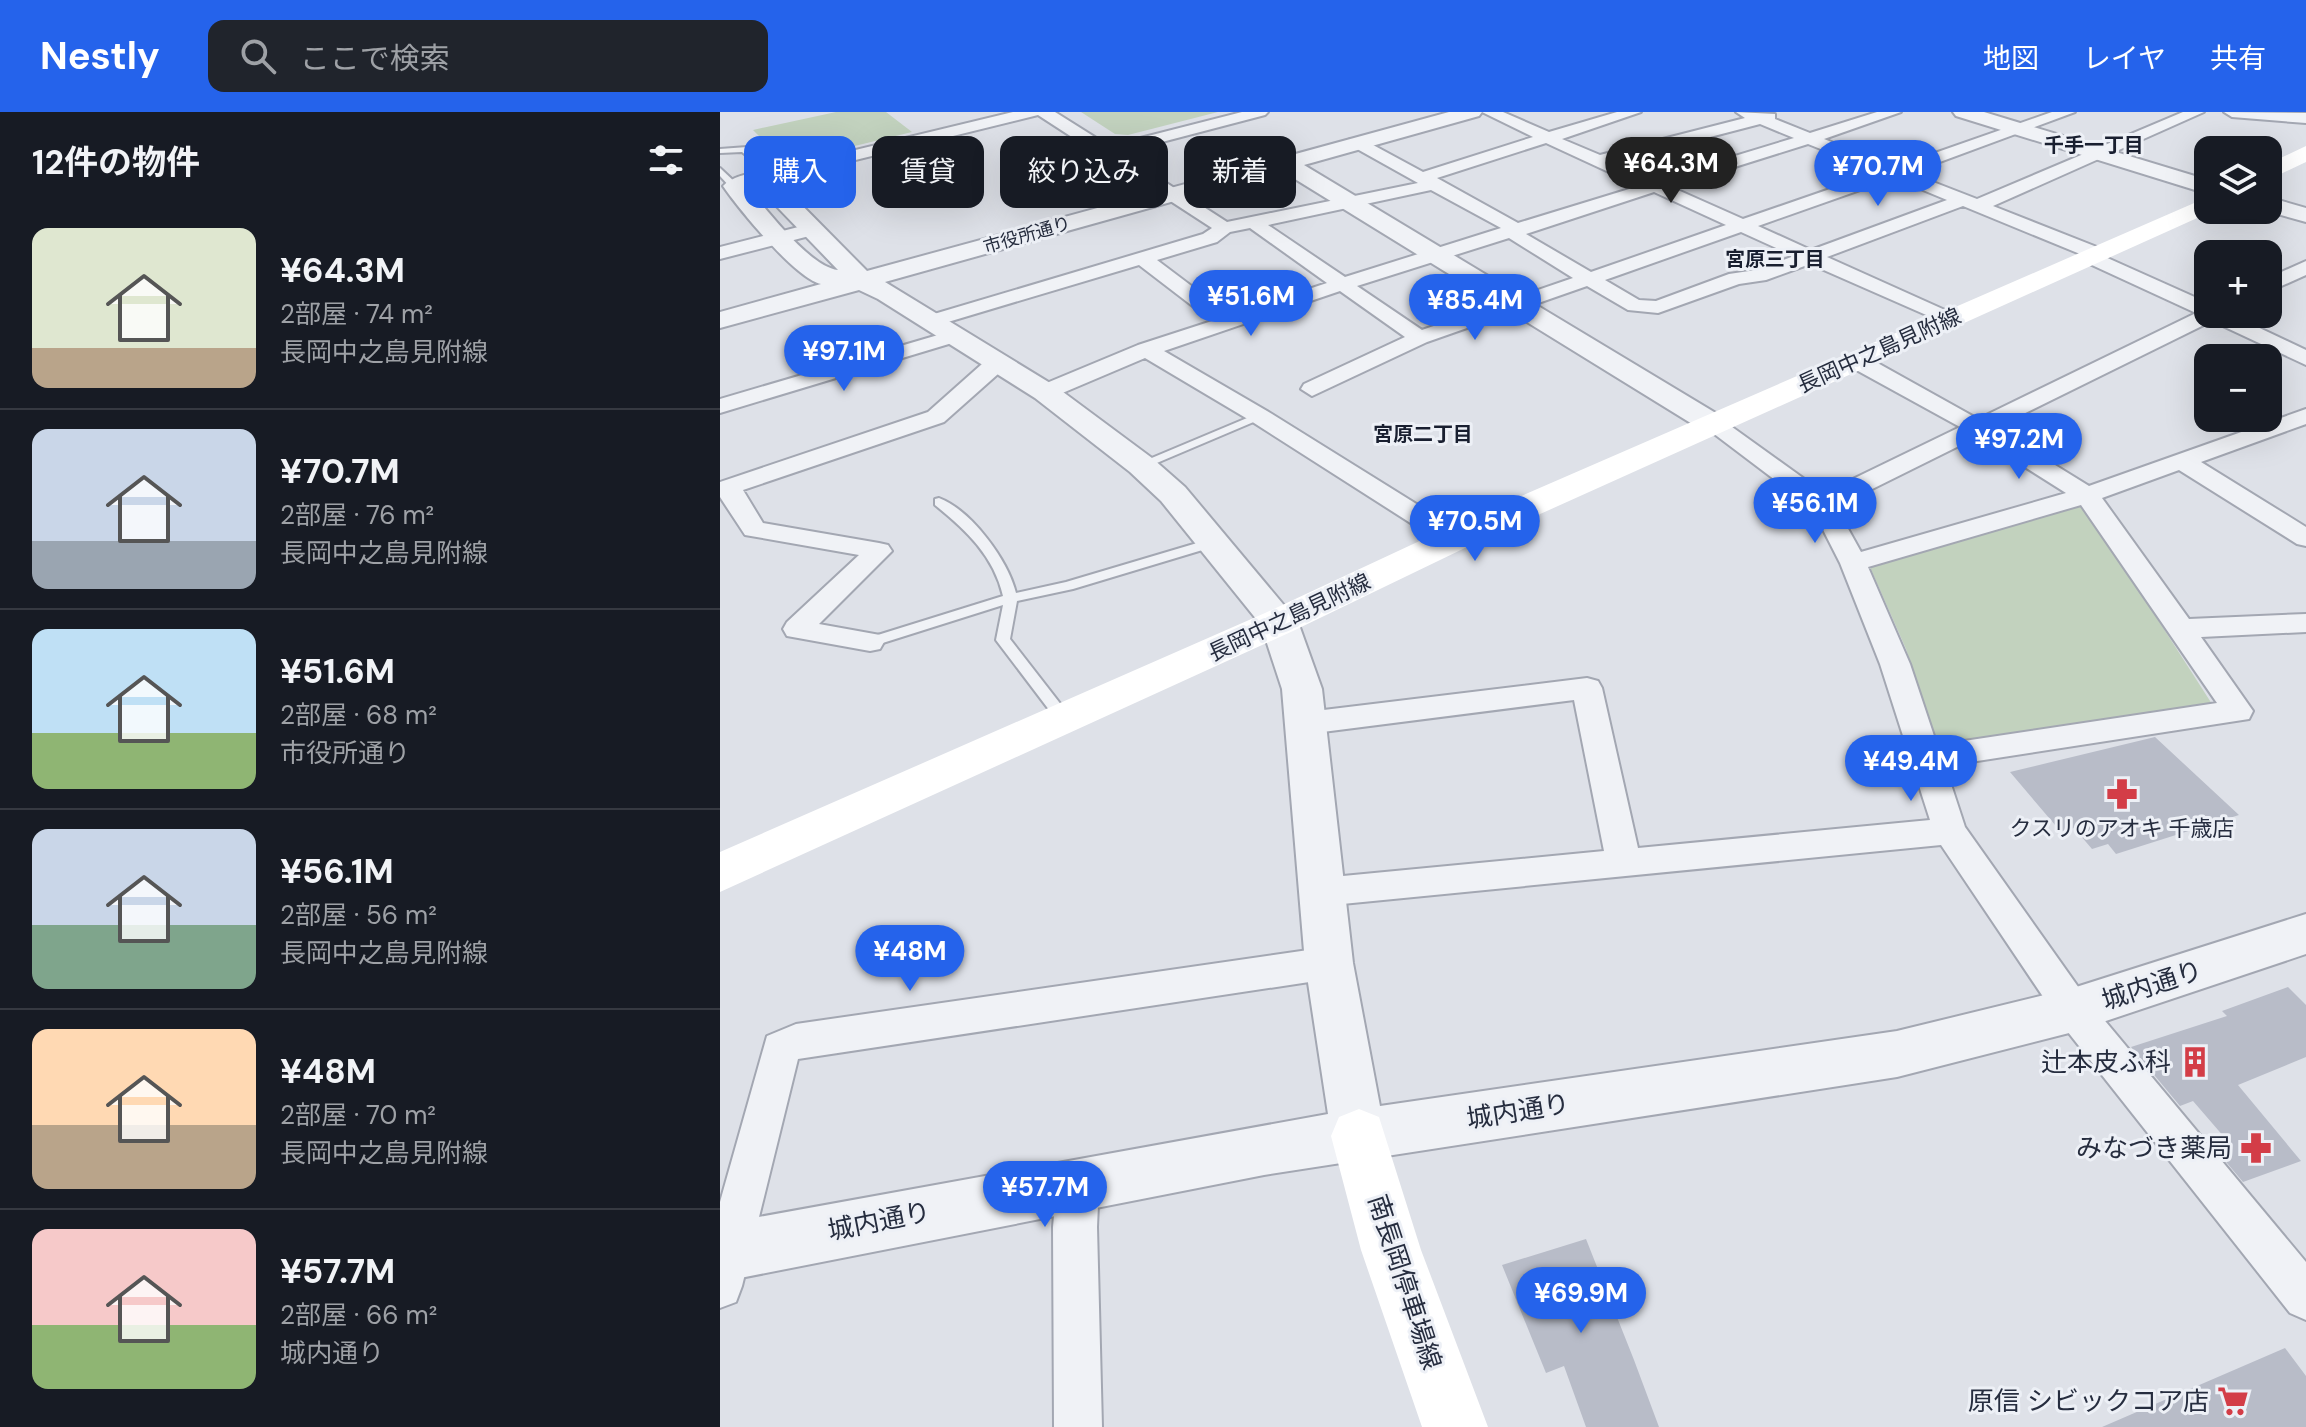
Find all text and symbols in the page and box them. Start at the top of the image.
search box [208,20,768,92]
text: Nestly [40,31,160,81]
icon: search [236,34,280,78]
text: ここで検索 [300,39,450,78]
text: 地図 [1983,40,2039,77]
text: レイヤ [2083,40,2166,77]
text: 共有 [2210,40,2266,77]
district label: 千手一丁目 [2044,132,2144,158]
chip: 購入 [744,136,856,208]
chip: 賃貸 [872,136,984,208]
chip: 絞り込み [1000,136,1168,208]
chip: 新着 [1184,136,1296,208]
map controls [2194,136,2282,432]
button: layers [2194,136,2282,224]
pin: ¥64.3M [1606,137,1736,205]
icon: filters [644,138,688,182]
text: 12件の物件 [32,140,200,185]
pin: ¥70.7M [1813,140,1943,208]
text: ¥64.3M [1623,146,1719,180]
text: ¥70.7M [1832,149,1924,183]
street label: 市役所通り [980,211,1074,259]
button: + [2194,240,2282,328]
district label: 宮原三丁目 [1725,246,1825,272]
text: ¥64.3M [280,248,405,293]
icon: home [96,260,192,356]
pin: ¥51.6M [1186,270,1316,338]
pin: ¥85.4M [1410,274,1540,342]
text: ¥51.6M [1207,279,1295,313]
text: ¥85.4M [1427,283,1523,317]
text: 2部屋 · 74 m² [280,297,433,331]
street label: 長岡中之島見附線 [1793,301,1966,399]
pin: ¥97.1M [779,325,909,393]
text: ¥97.1M [802,334,886,368]
text: 長岡中之島見附線 [280,335,488,369]
button: − [2194,344,2282,432]
pin: ¥97.2M [1954,413,2084,481]
district label: 宮原二丁目 [1373,421,1473,447]
text: ¥97.2M [1974,422,2064,456]
text: ¥70.7M [280,449,400,494]
icon: home [96,461,192,557]
pin: ¥56.1M [1750,477,1880,545]
text: ¥56.1M [1772,486,1858,520]
pin: ¥70.5M [1410,495,1540,563]
text: 2部屋 · 76 m² [280,498,434,532]
text: ¥70.5M [1428,504,1522,538]
text: 長岡中之島見附線 [280,536,488,570]
street label: 長岡中之島見附線 [1203,567,1375,668]
text: ¥51.6M [280,649,395,694]
icon: home [96,661,192,757]
text: 2部屋 · 68 m² [280,698,437,732]
pin: ¥49.4M [1846,735,1976,803]
text: 市役所通り [280,736,410,770]
text: ¥49.4M [1863,744,1959,778]
pharmacy icon: クスリのアオキ 千歳店 [2105,777,2139,811]
place label: クスリのアオキ 千歳店 [2009,814,2235,843]
text: ¥56.1M [280,849,394,894]
icon: home [96,861,192,957]
text: 2部屋 · 56 m² [280,898,437,932]
pin: ¥48M [863,925,957,993]
text: ¥48M [873,934,947,968]
text: 長岡中之島見附線 [280,936,488,970]
street label: 城内通り [2097,953,2207,1017]
place label: 辻本皮ふ科 [2041,1045,2171,1079]
building icon: 辻本皮ふ科 [2178,1045,2212,1079]
text: ¥48M [280,1049,376,1094]
icon: home [96,1061,192,1157]
street label: 城内通り [1464,1086,1572,1136]
text: 2部屋 · 70 m² [280,1098,436,1132]
place label: みなづき薬局 [2076,1131,2232,1165]
pharmacy icon: みなづき薬局 [2239,1131,2273,1165]
text: 長岡中之島見附線 [280,1136,488,1170]
pin: ¥57.7M [980,1161,1110,1229]
text: ¥57.7M [1001,1170,1089,1204]
street label: 南長岡停車場線 [1361,1190,1449,1374]
street label: 城内通り [825,1194,933,1248]
text: ¥57.7M [280,1249,395,1294]
icon: home [96,1261,192,1357]
pin: ¥69.9M [1516,1267,1646,1335]
text: ¥69.9M [1534,1276,1628,1310]
text: 2部屋 · 66 m² [280,1298,437,1332]
text: 城内通り [280,1336,384,1370]
place label: 原信 シビックコア店 [1968,1384,2209,1418]
supermarket icon: 原信 シビックコア店 [2216,1384,2250,1418]

